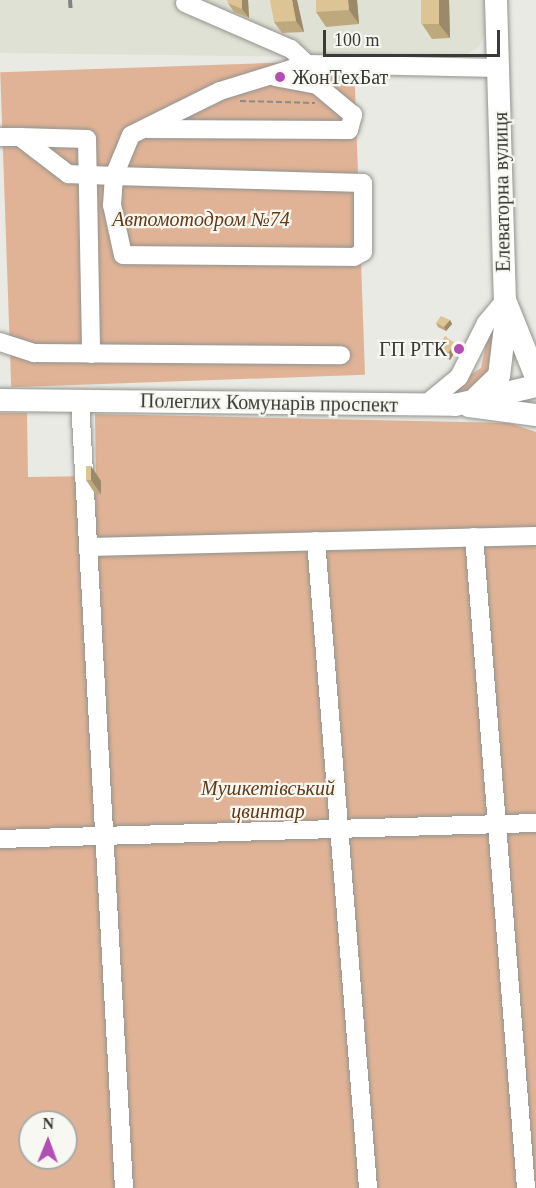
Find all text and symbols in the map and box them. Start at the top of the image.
scale bar [326,18,503,56]
text: 100 m [334,30,380,50]
place label: ЖонТехБат [292,65,388,89]
marker: ЖонТехБат [273,70,287,84]
street label: Елеваторна вулиця [489,112,515,272]
park label: Автомотодром №74 [112,207,290,231]
place label: ГП РТК [379,337,447,361]
marker: ГП РТК [452,342,466,356]
street label: Полеглих Комунарів проспект [140,389,398,417]
park label: Мушкетівський цвинтар [201,776,335,823]
north arrow [18,1110,78,1170]
text: N [42,1115,54,1132]

